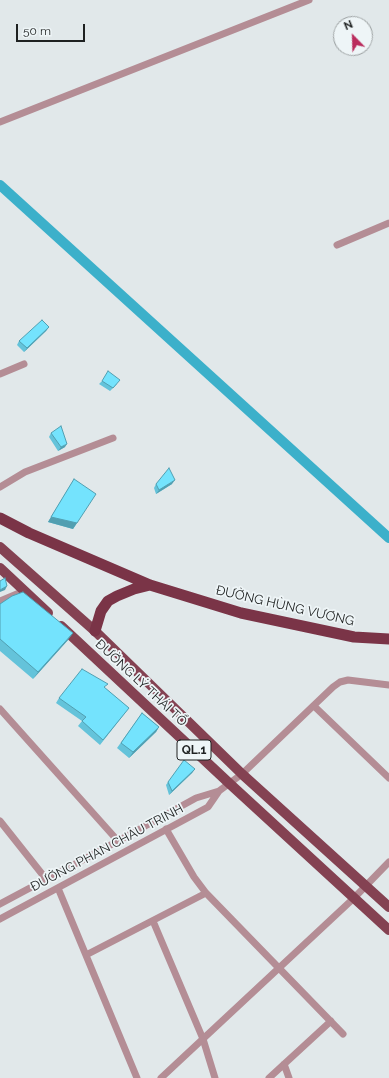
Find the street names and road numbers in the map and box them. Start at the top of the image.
street label: ĐƯỜNG HÙNG VƯƠNG [214,582,356,630]
street label: ĐƯỜNG LÝ THÁI TỔ [92,636,190,730]
road number: QL.1 [177,740,211,760]
street label: ĐƯỜNG PHAN CHÂU TRINH [28,801,186,895]

